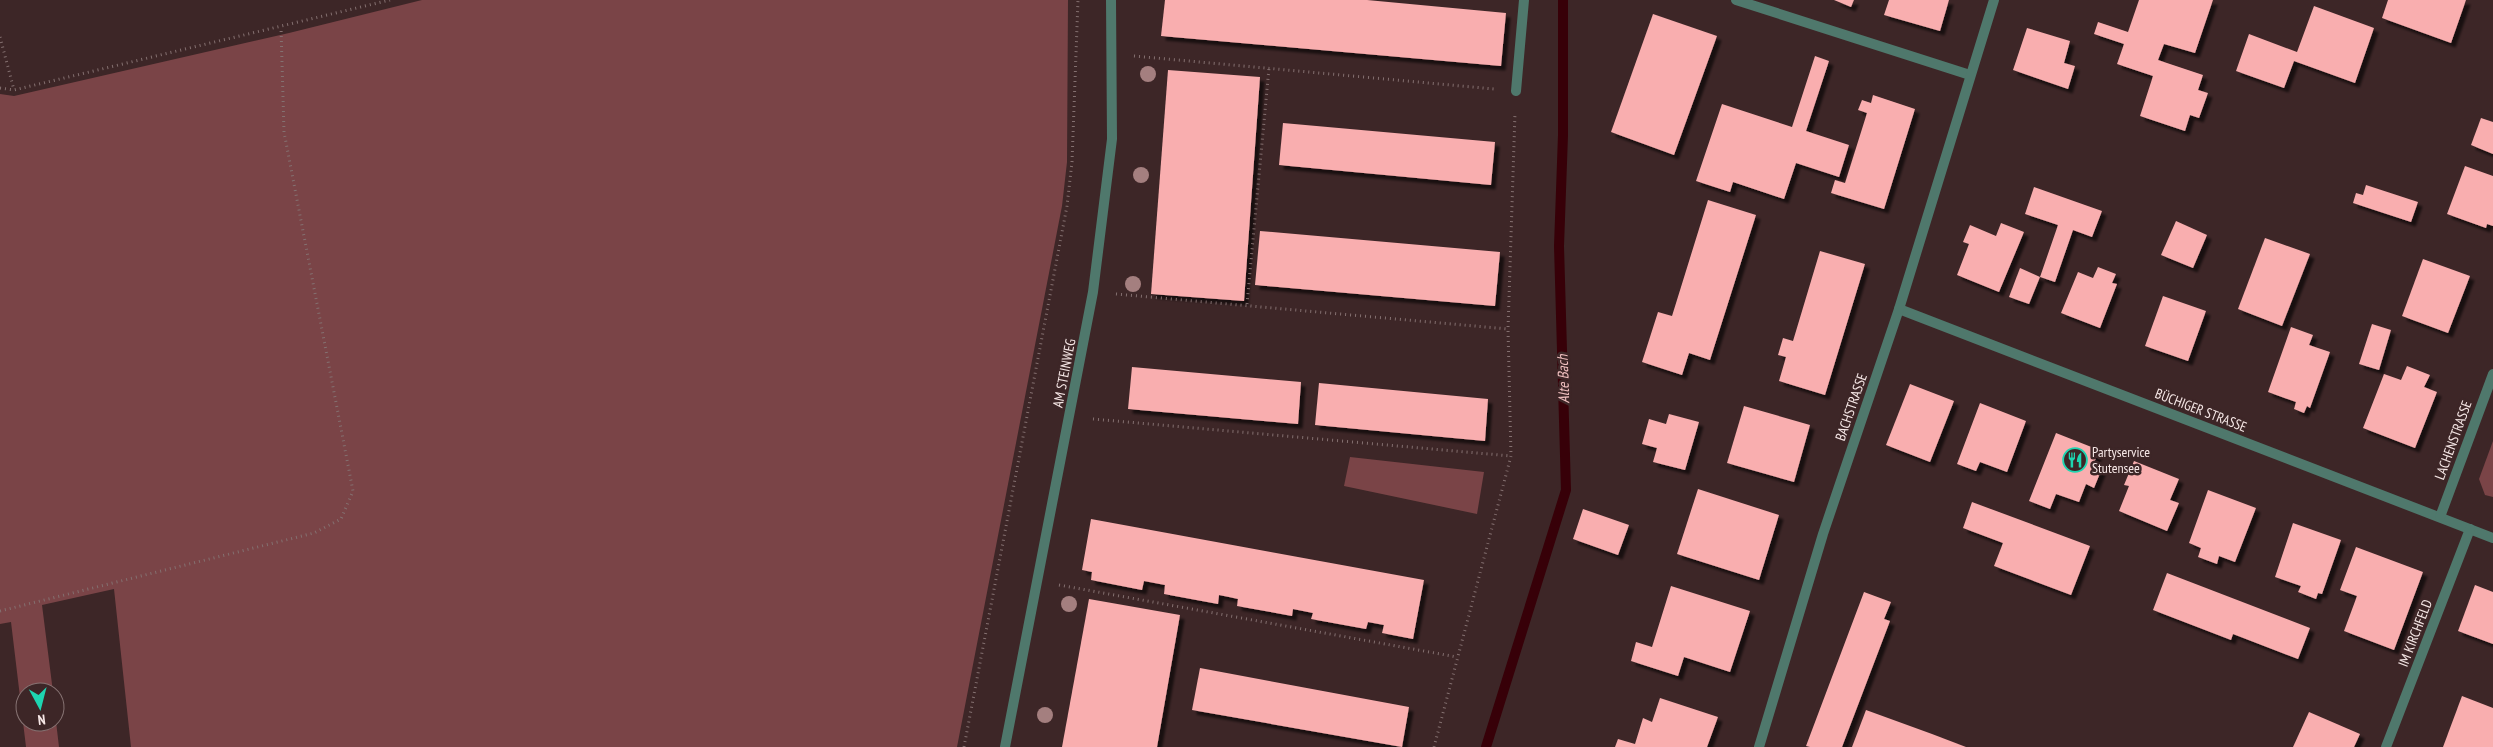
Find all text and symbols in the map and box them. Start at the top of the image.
street label: AM STEINWEG [1048,337,1080,409]
water label: Alte Bach [1553,353,1573,404]
street label: BACHSTRASSE [1831,371,1871,443]
street label: BÜCHIGER STRASSE [2153,384,2249,436]
street label: LACHENSTRASSE [2430,398,2476,482]
place label: Partyservice Stutensee [2092,443,2150,477]
restaurant icon: Partyservice Stutensee [2062,447,2088,473]
street label: IM KIRCHFELD [2394,597,2436,669]
north arrow [15,682,65,732]
text: N [37,711,46,729]

